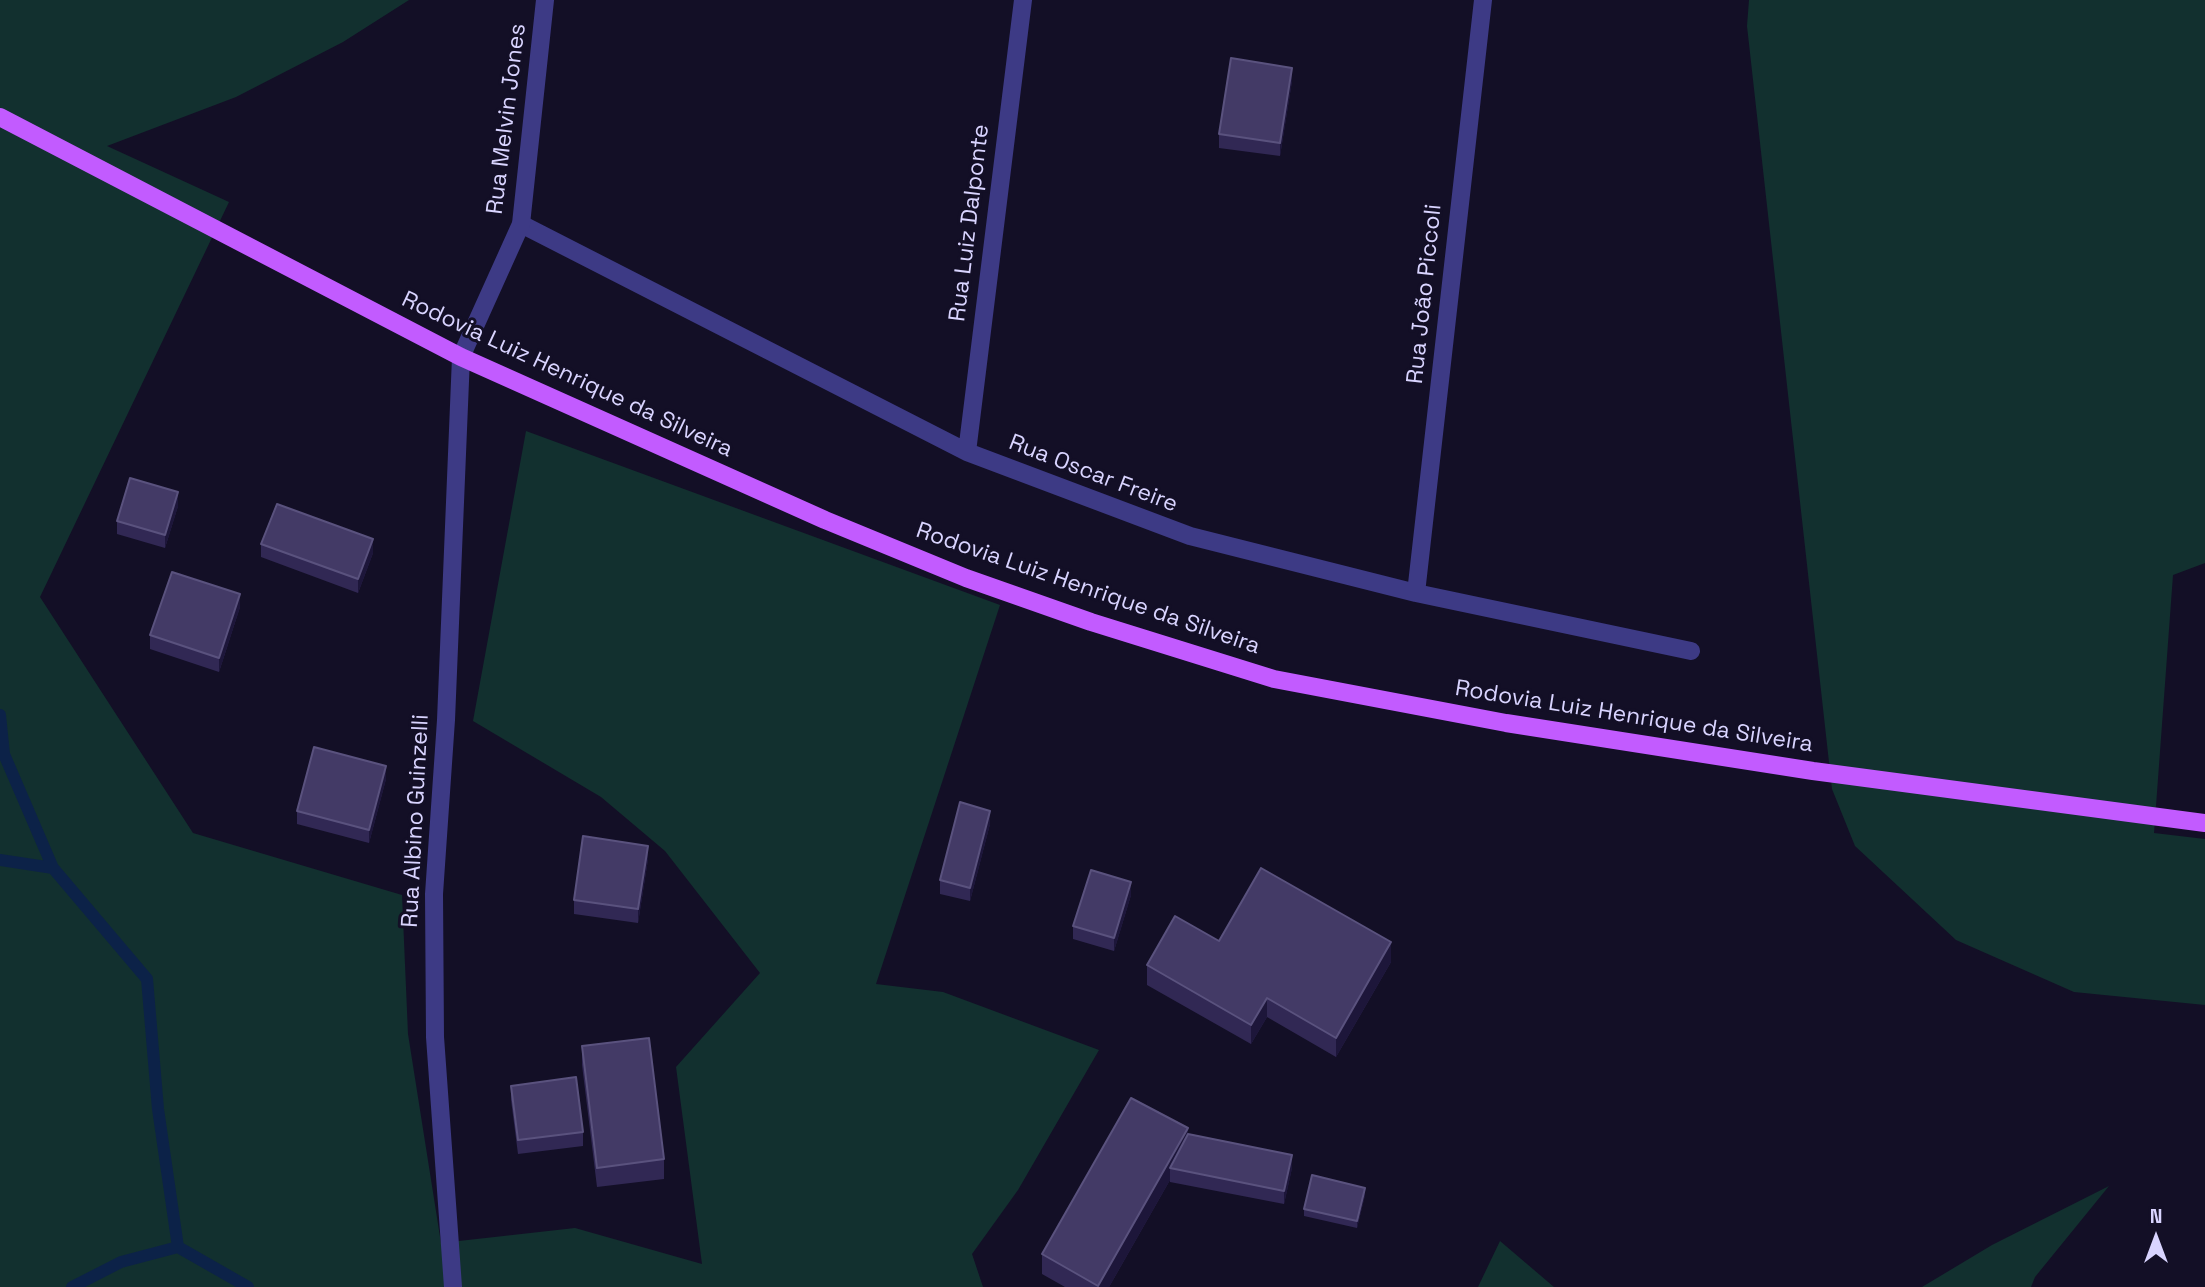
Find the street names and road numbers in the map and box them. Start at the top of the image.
street label: Rua Melvin Jones [482,22,532,216]
street label: Rua Luiz Dalponte [944,123,996,323]
street label: Rua João Piccoli [1402,203,1448,385]
street label: Rodovia Luiz Henrique da Silveira [397,286,737,464]
street label: Rua Oscar Freire [1005,429,1181,519]
street label: Rodovia Luiz Henrique da Silveira [912,517,1264,661]
street label: Rodovia Luiz Henrique da Silveira [1453,675,1815,759]
street label: Rua Albino Guinzelli [397,714,435,928]

